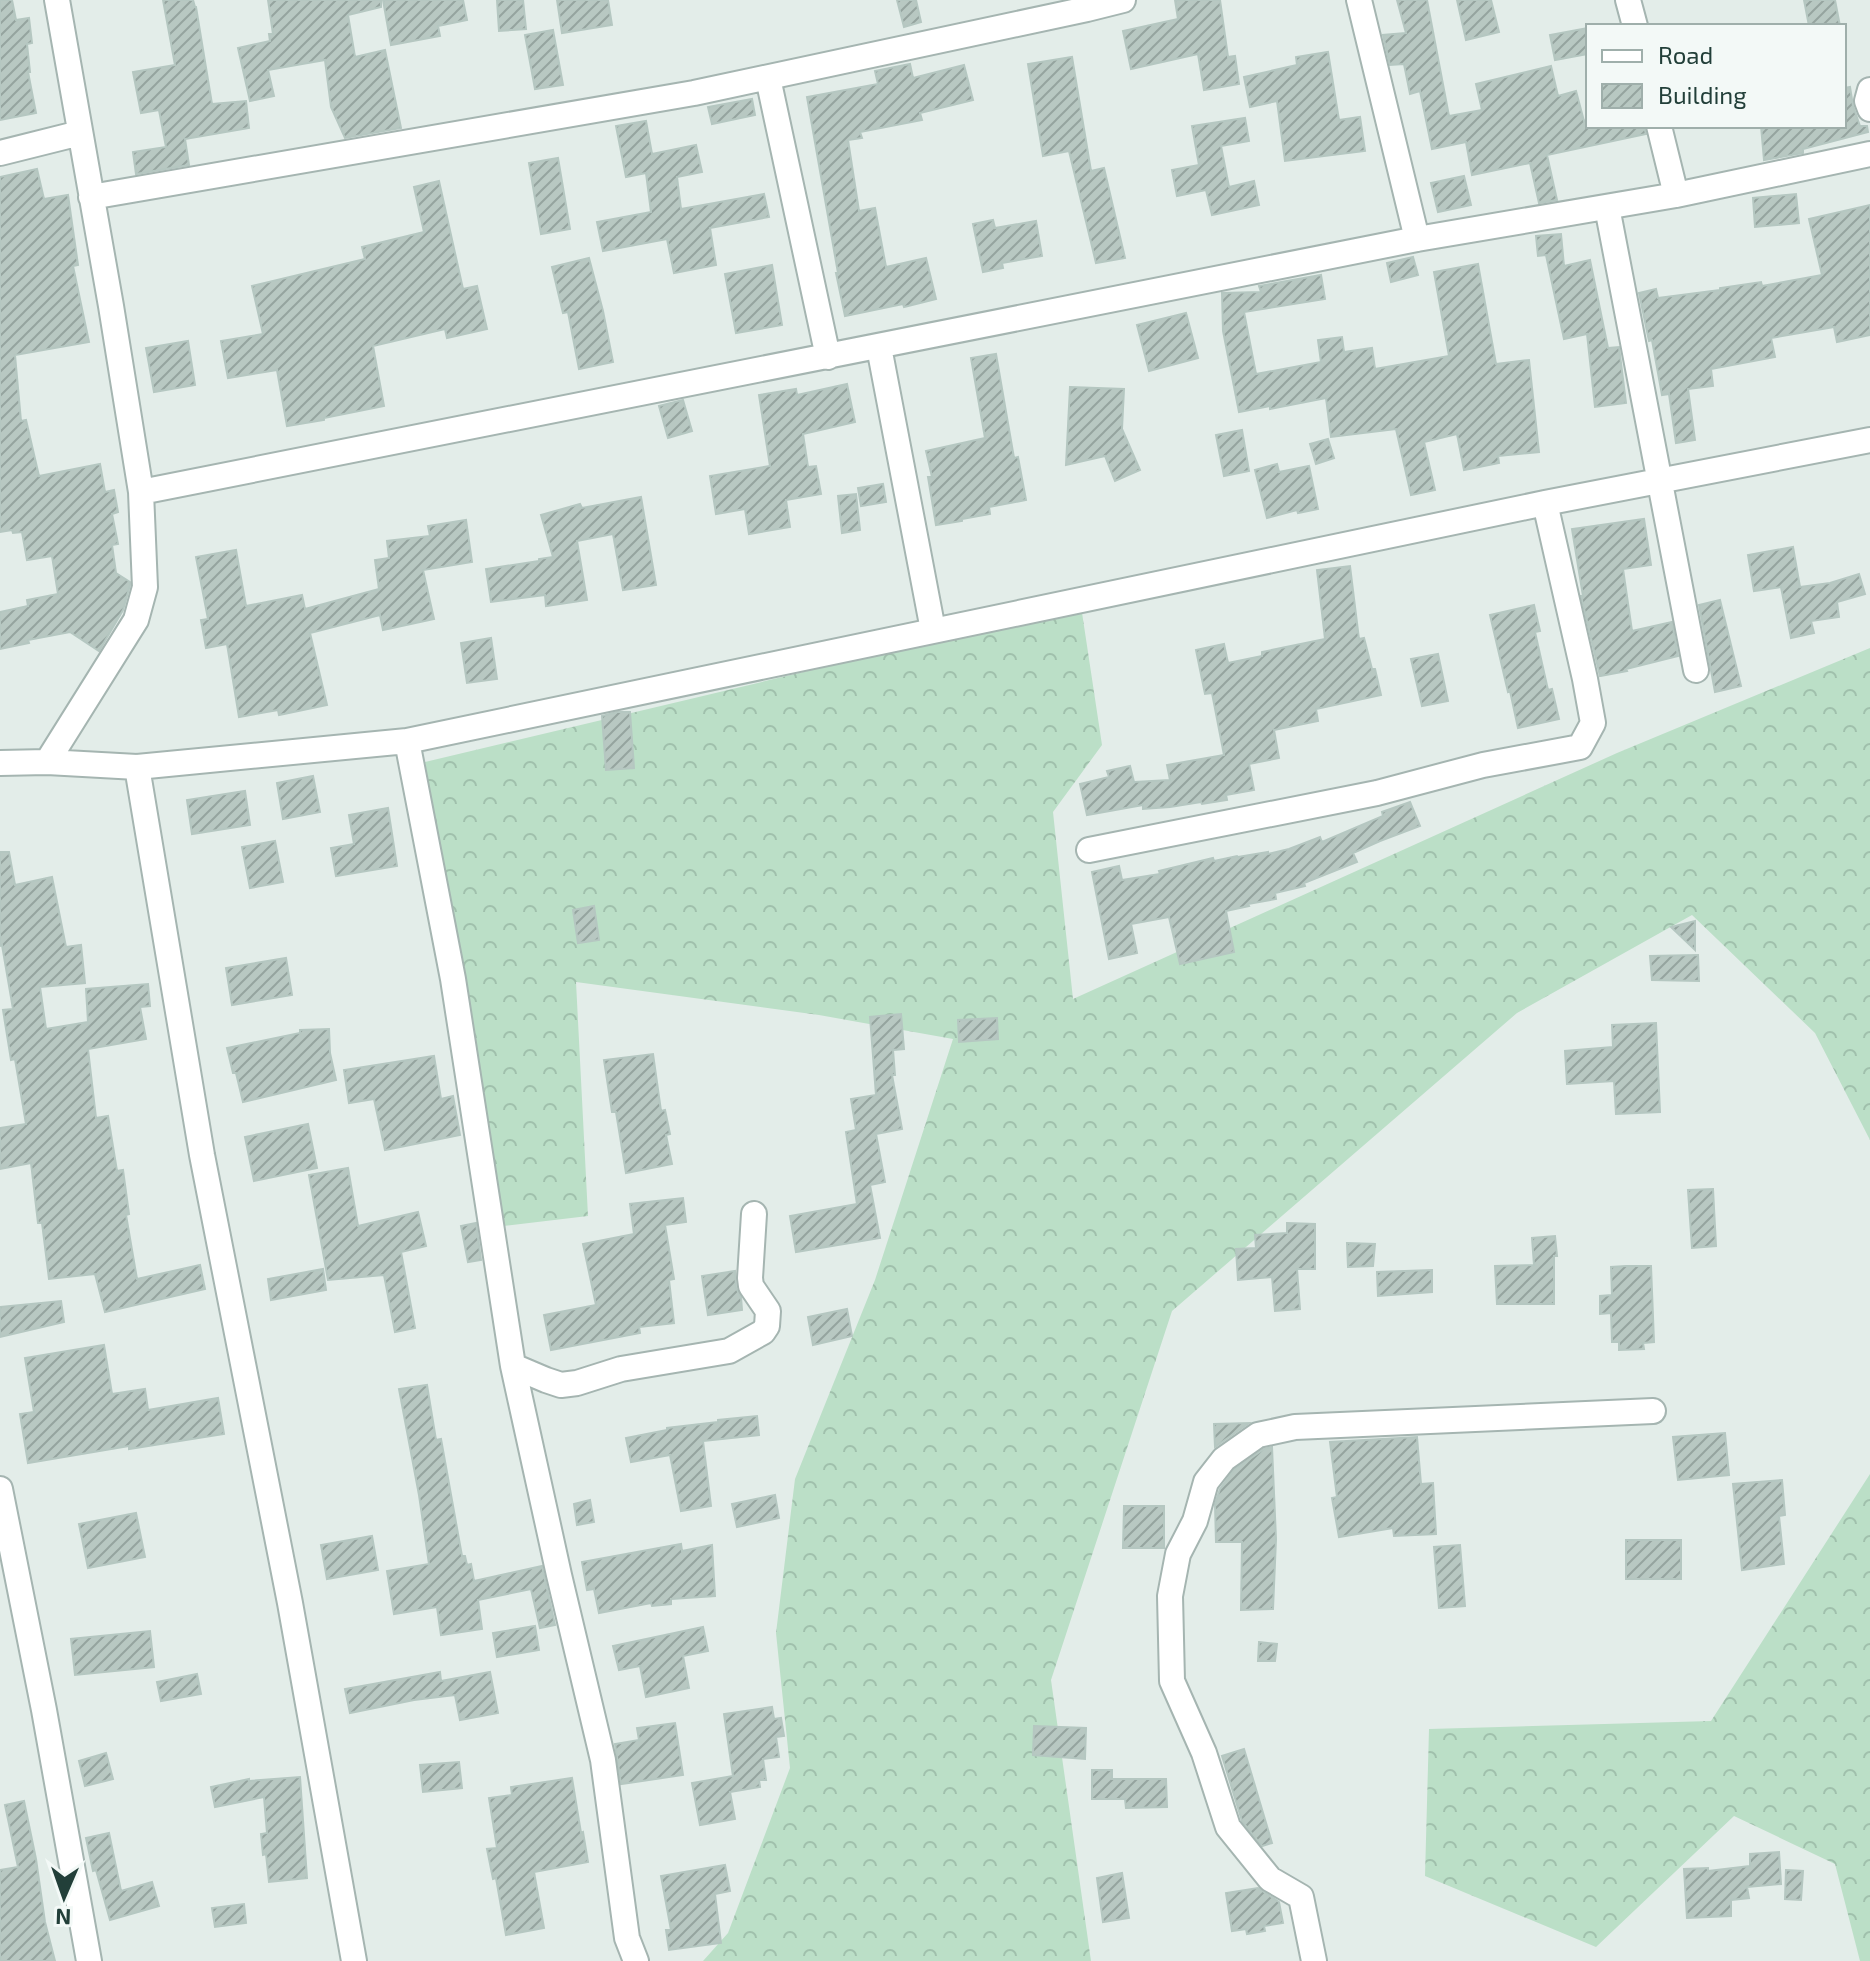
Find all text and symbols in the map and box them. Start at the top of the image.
legend [1586,24,1846,128]
text: Road [1658,40,1713,69]
text: Building [1658,80,1747,109]
north arrow [24,1857,104,1937]
text: N [55,1905,72,1931]

